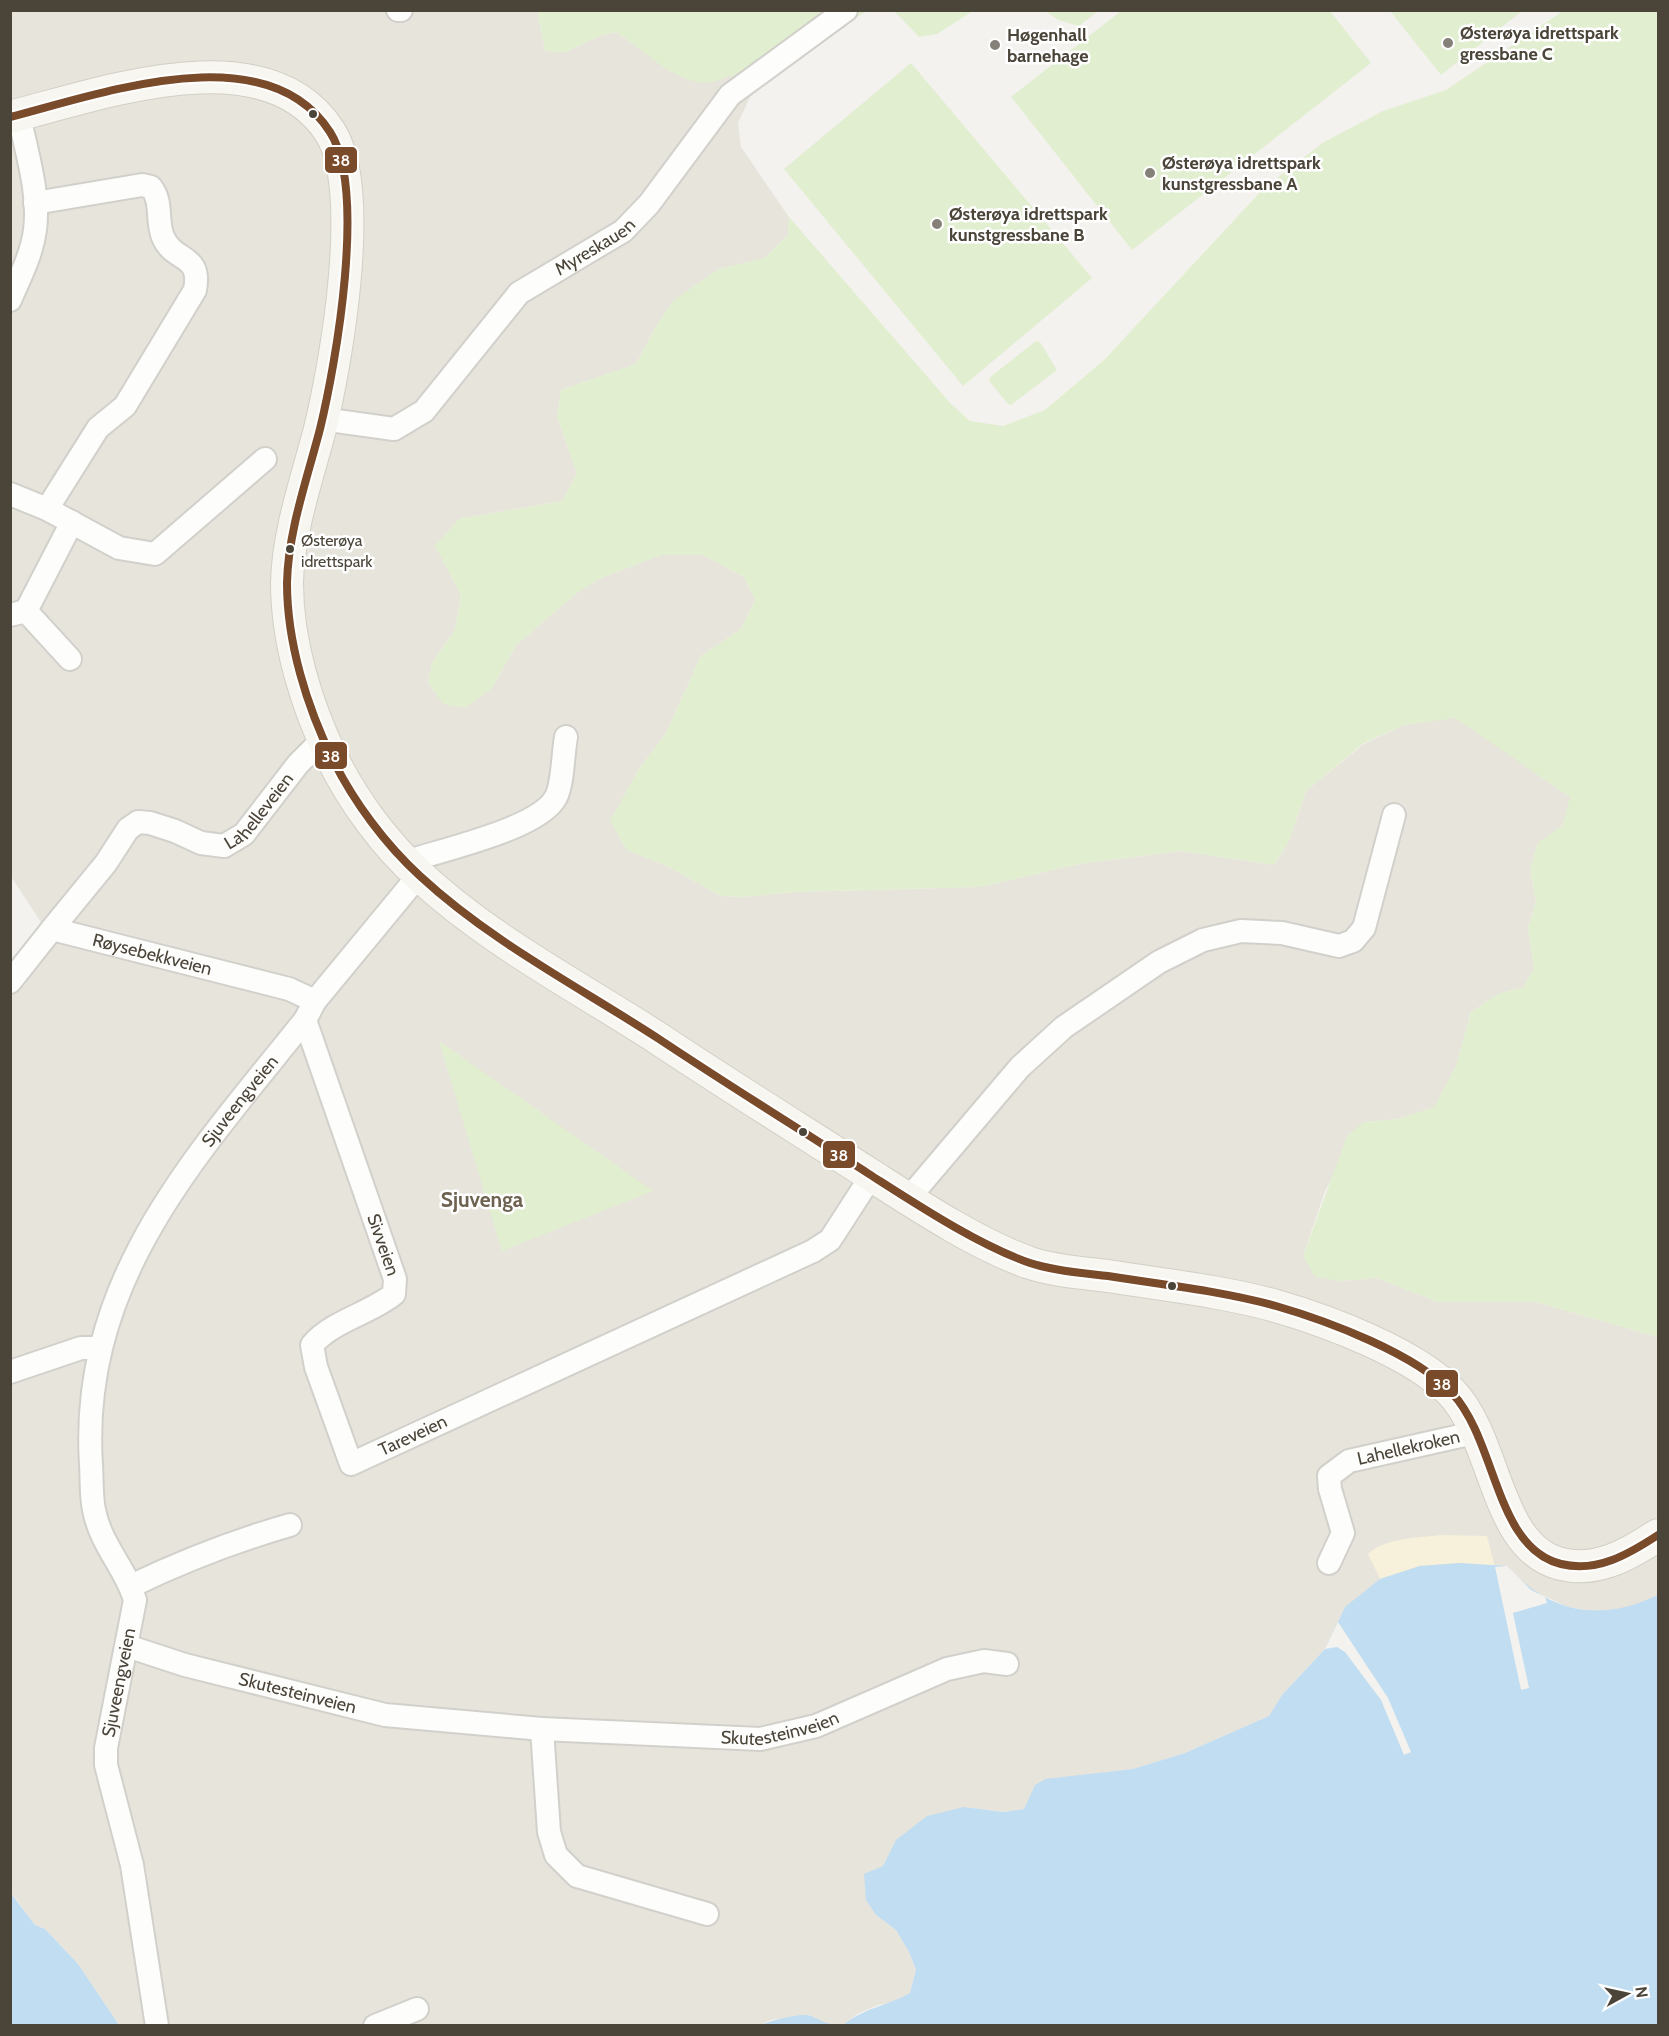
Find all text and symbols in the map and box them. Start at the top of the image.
place label: Østerøya idrettspark gressbane C [1460,22,1619,65]
place label: Høgenhall barnehage [1007,24,1089,67]
marker: Østerøya idrettspark gressbane C [1441,36,1455,50]
marker: Høgenhall barnehage [988,38,1002,52]
unlabelled marker [307,108,319,120]
line badge: 38 [324,146,358,174]
text: 38 [332,151,350,170]
place label: Østerøya idrettspark kunstgressbane A [1162,152,1321,195]
marker: Østerøya idrettspark kunstgressbane A [1143,166,1157,180]
place label: Østerøya idrettspark kunstgressbane B [949,203,1108,246]
street label: Myreskauen [551,214,640,280]
marker: Østerøya idrettspark kunstgressbane B [930,217,944,231]
place label: Østerøya idrettspark [301,531,373,571]
marker: Østerøya idrettspark [284,543,296,555]
line badge: 38 [314,741,348,770]
text: 38 [322,747,340,766]
street label: Lahelleveien [220,769,298,854]
street label: Røysebekkveien [90,929,214,980]
street label: Sjuveengveien [197,1051,283,1151]
unlabelled marker [797,1126,809,1138]
line badge: 38 [822,1140,856,1169]
text: 38 [830,1146,848,1165]
district label: Sjuvenga [441,1187,524,1212]
street label: Sivveien [362,1211,404,1279]
unlabelled marker [1166,1280,1178,1292]
line badge: 38 [1425,1369,1459,1398]
text: 38 [1433,1375,1451,1394]
street label: Tareveien [375,1410,451,1461]
street label: Lahellekroken [1355,1425,1462,1470]
street label: Sjuveengveien [97,1626,140,1739]
street label: Skutesteinveien [236,1668,359,1718]
street label: Skutesteinveien [720,1706,842,1750]
north arrow [1597,1964,1657,2024]
text: N [1631,1985,1652,1999]

